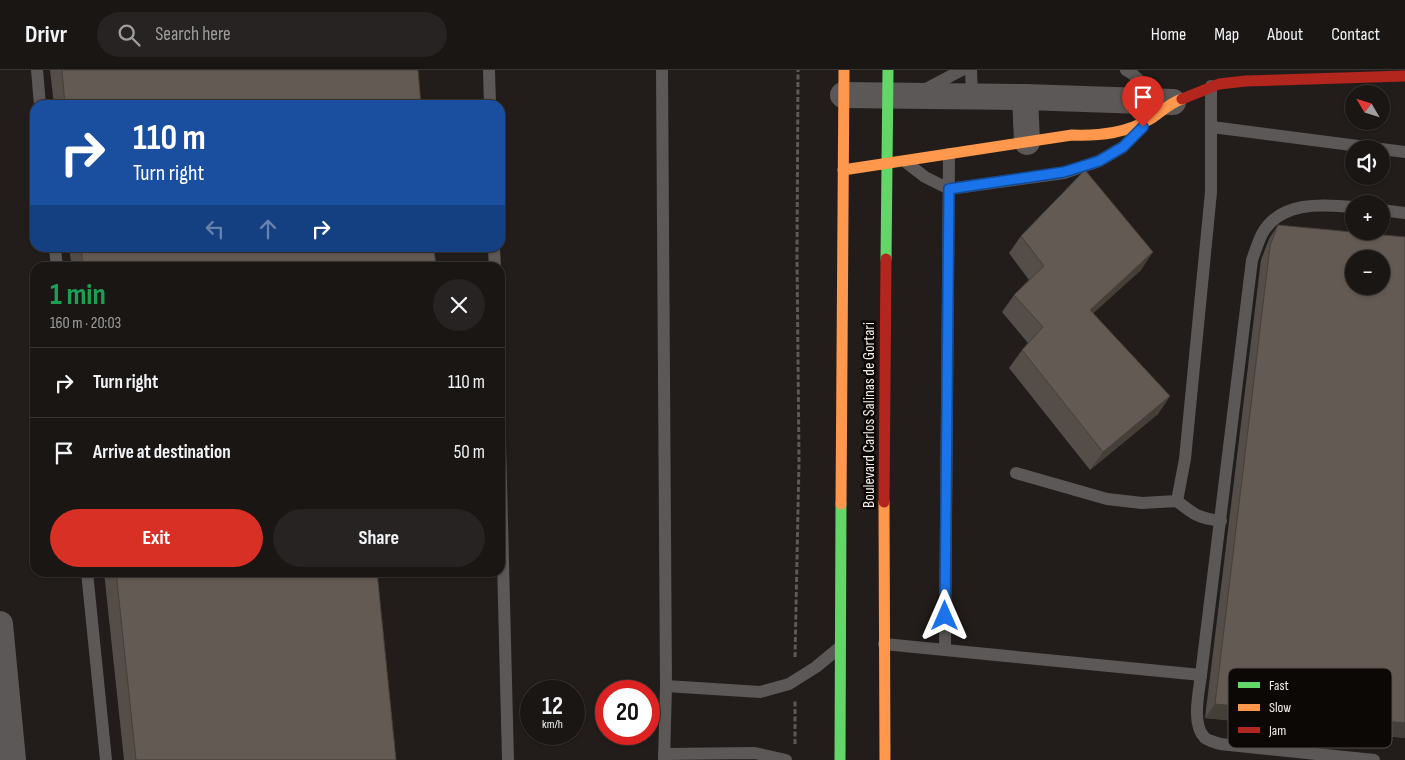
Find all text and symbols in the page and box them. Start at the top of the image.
search box [97,12,447,57]
text: Drivr [25,20,67,49]
icon: search [115,21,143,49]
text: Search here [155,23,231,46]
text: Home [1151,24,1186,45]
text: Map [1214,24,1239,45]
text: About [1267,24,1303,45]
text: Contact [1331,24,1380,45]
pin [1122,76,1164,127]
icon: arrive [1129,83,1157,111]
north arrow [1345,85,1390,130]
map controls [1345,85,1390,295]
text: 110 m [133,117,206,160]
icon: right [50,120,115,185]
button: sound [1345,140,1390,185]
text: Turn right [133,160,204,187]
button: + [1345,195,1390,240]
icon: left [201,215,229,243]
icon: ahead [254,215,282,243]
icon: right [307,215,335,243]
button: − [1345,250,1390,295]
text: 1 min [50,277,106,313]
button: close [433,279,485,331]
text: 160 m · 20:03 [50,314,121,333]
street label: Boulevard Carlos Salinas de Gortari [860,322,879,508]
icon: right [50,369,78,397]
text: Turn right [93,371,158,394]
text: 110 m [448,371,485,394]
icon: arrive [50,439,78,467]
text: Arrive at destination [93,441,231,464]
text: 50 m [454,441,485,464]
button: Exit [50,509,263,567]
button: Share [273,509,485,567]
position arrow [918,589,970,641]
legend [1228,668,1392,748]
text: Fast [1269,677,1289,694]
speed limit sign: 20 [595,680,660,745]
text: 12 [542,691,563,722]
text: Slow [1269,699,1291,716]
text: km/h [542,717,563,732]
text: Jam [1268,722,1286,739]

